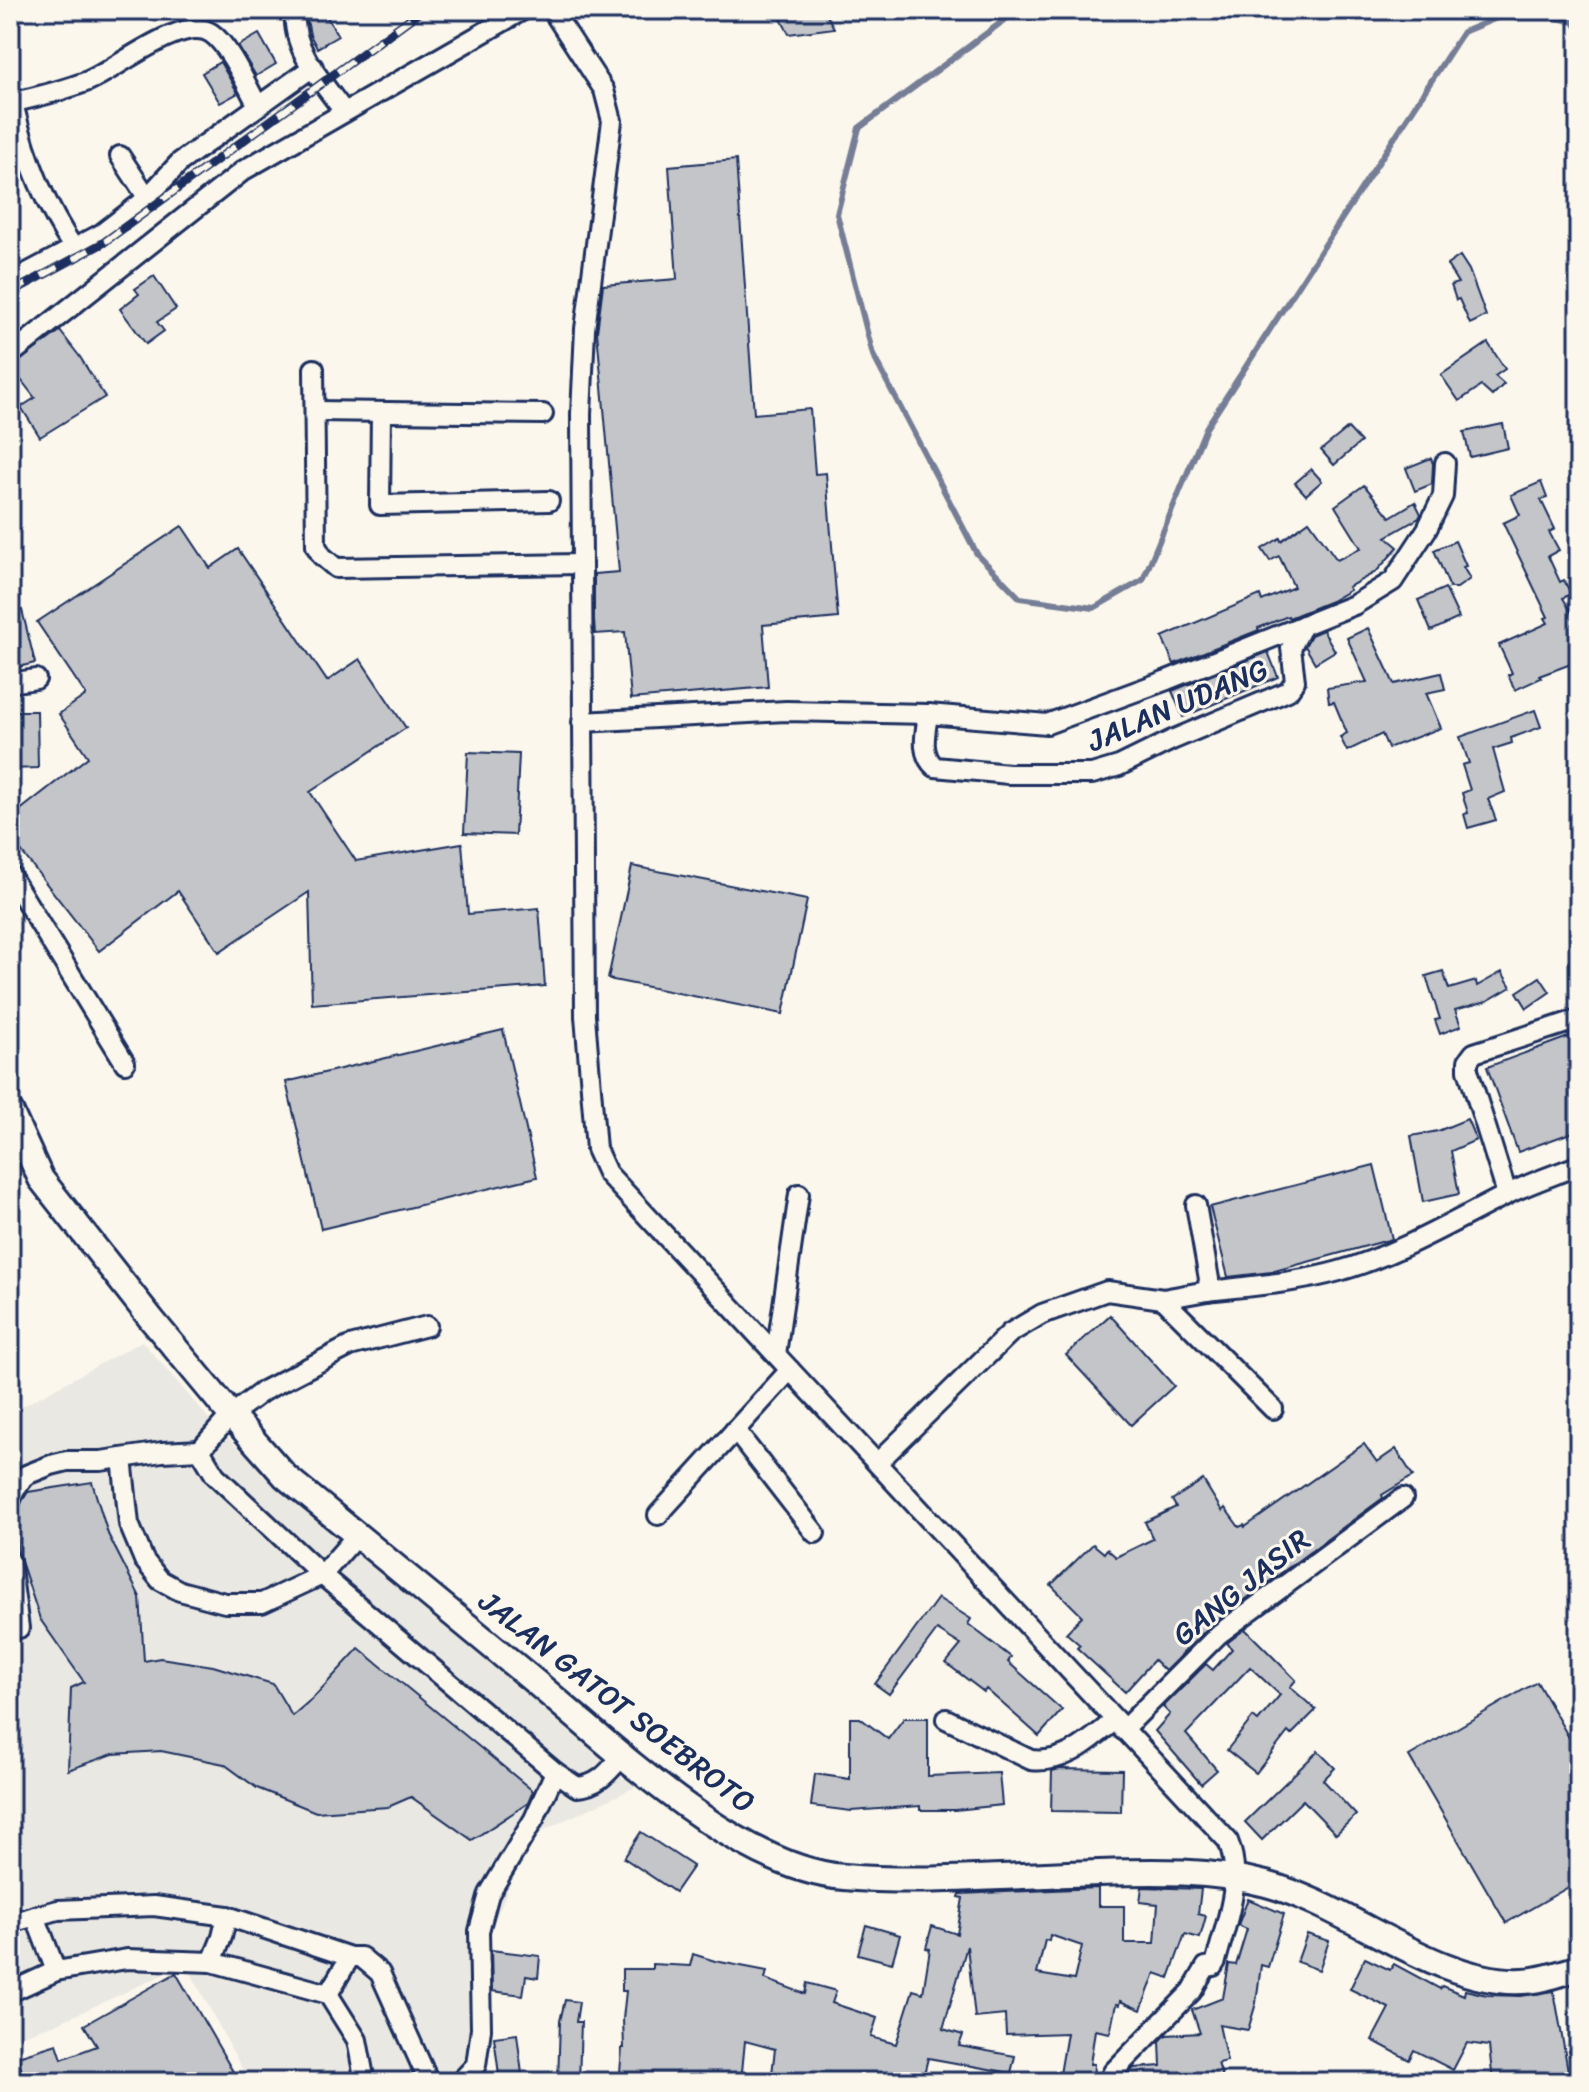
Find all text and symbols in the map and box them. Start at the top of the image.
street label: JALAN UDANG [1078,643,1277,768]
street label: GANG JASIR [1160,1514,1322,1660]
street label: JALAN GATOT SOEBROTO [466,1575,768,1828]

